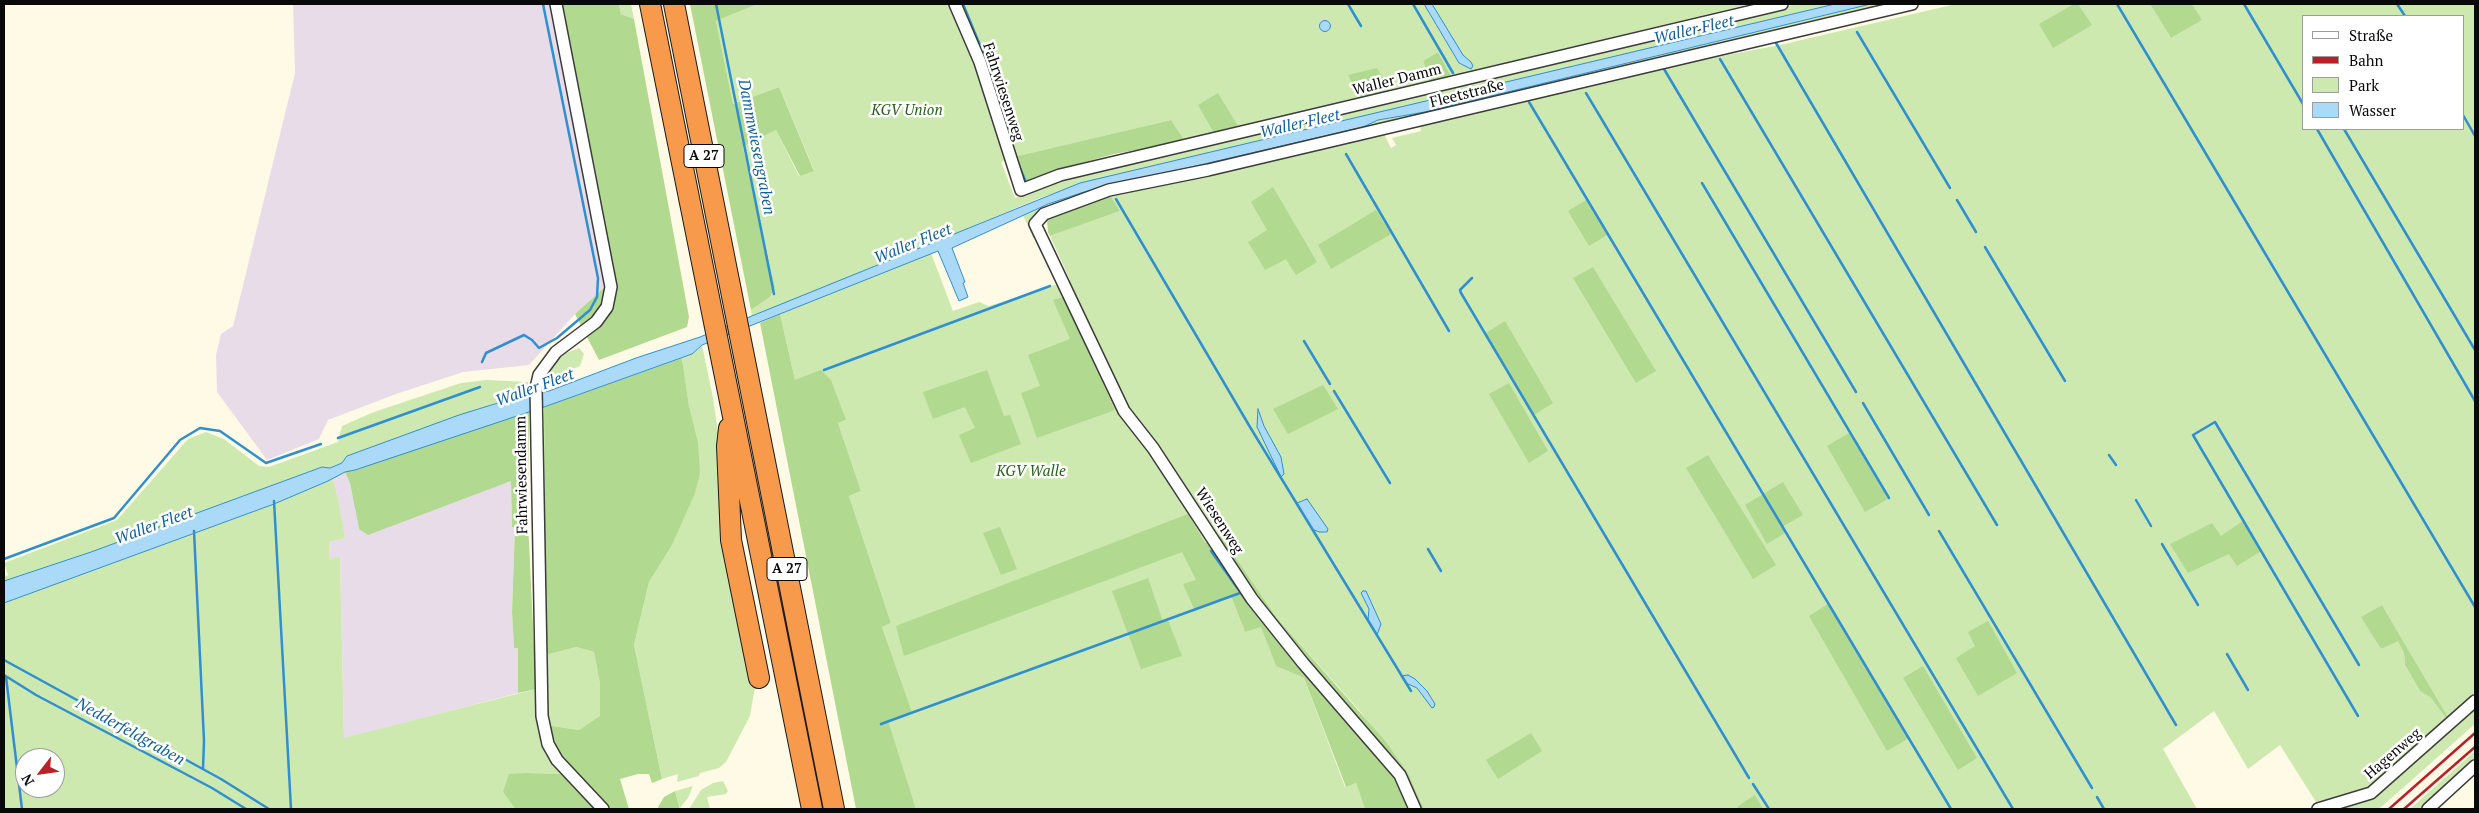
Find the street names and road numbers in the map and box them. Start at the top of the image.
street label: Fahrwiesenweg [979,40,1027,144]
street label: Waller Damm [1351,60,1443,100]
street label: Fleetstraße [1428,76,1506,112]
road number: A 27 [684,144,724,168]
street label: Fahrwiesendamm [512,416,532,534]
street label: Wiesenweg [1191,485,1247,557]
road number: A 27 [767,558,807,580]
street label: Hagenweg [2361,725,2425,783]

